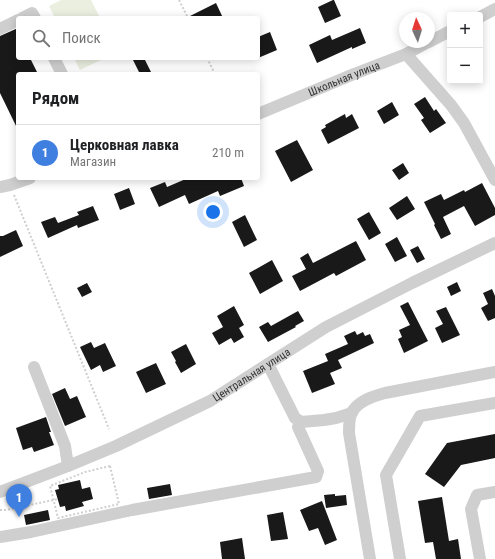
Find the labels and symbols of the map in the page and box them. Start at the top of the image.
north arrow [399,12,435,48]
street label: Школьная улица [306,58,381,99]
your location [203,202,223,222]
street label: Центральная улица [210,345,293,404]
pin: 1 [6,484,32,517]

